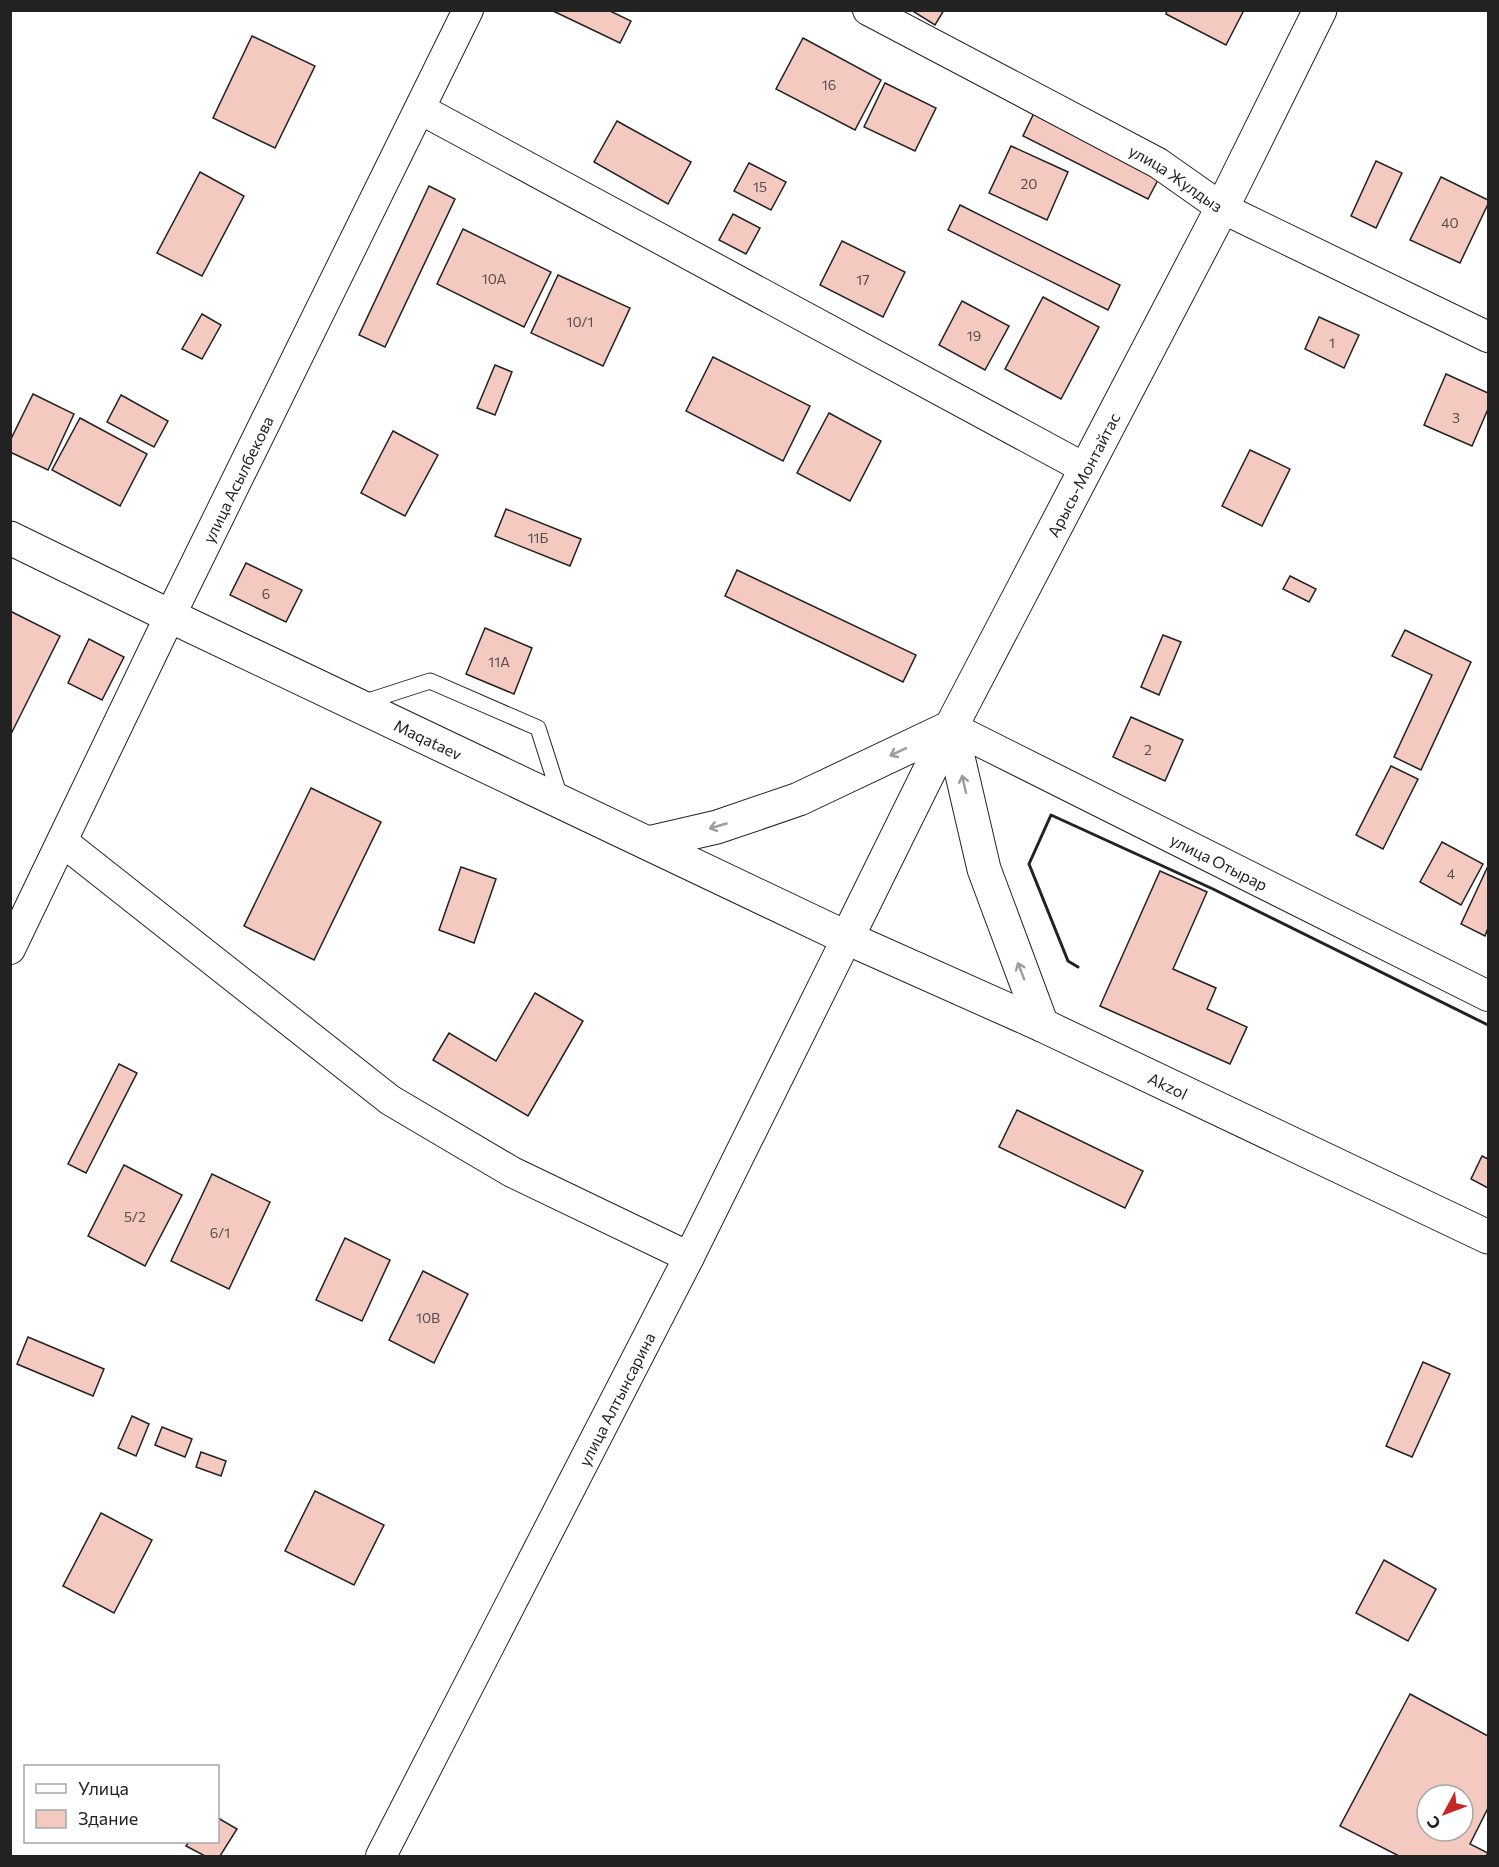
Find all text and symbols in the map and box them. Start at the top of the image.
house number: 16 [822,76,836,93]
street label: улица Жулдыз [1126,140,1227,215]
house number: 20 [1021,175,1037,192]
house number: 15 [753,178,767,195]
house number: 40 [1441,214,1459,231]
house number: 10А [482,270,507,287]
house number: 17 [856,271,870,288]
house number: 10/1 [566,313,594,330]
house number: 19 [967,327,981,344]
house number: 1 [1329,334,1335,351]
street label: Арысь-Монтайтас [1043,409,1123,540]
house number: 3 [1452,409,1460,426]
street label: улица Асылбекова [198,413,277,546]
house number: 11Б [528,529,549,546]
house number: 6 [262,585,270,602]
house number: 11А [488,653,510,670]
street label: Maqataev [391,715,465,763]
house number: 2 [1144,741,1152,758]
one-way arrow [889,747,907,758]
one-way arrow [958,775,970,794]
one-way arrow [709,821,728,832]
street label: улица Отырар [1168,829,1271,894]
house number: 4 [1447,865,1456,882]
one-way arrow [1015,962,1026,980]
street label: Akzol [1146,1068,1191,1102]
house number: 5/2 [124,1208,146,1225]
house number: 6/1 [210,1224,230,1241]
house number: 10В [416,1309,440,1326]
street label: улица Алтынсарина [574,1329,658,1469]
legend [24,1765,219,1843]
text: Улица [78,1777,129,1799]
north arrow [1415,1783,1475,1843]
text: Здание [78,1807,138,1829]
text: С [1423,1813,1444,1834]

